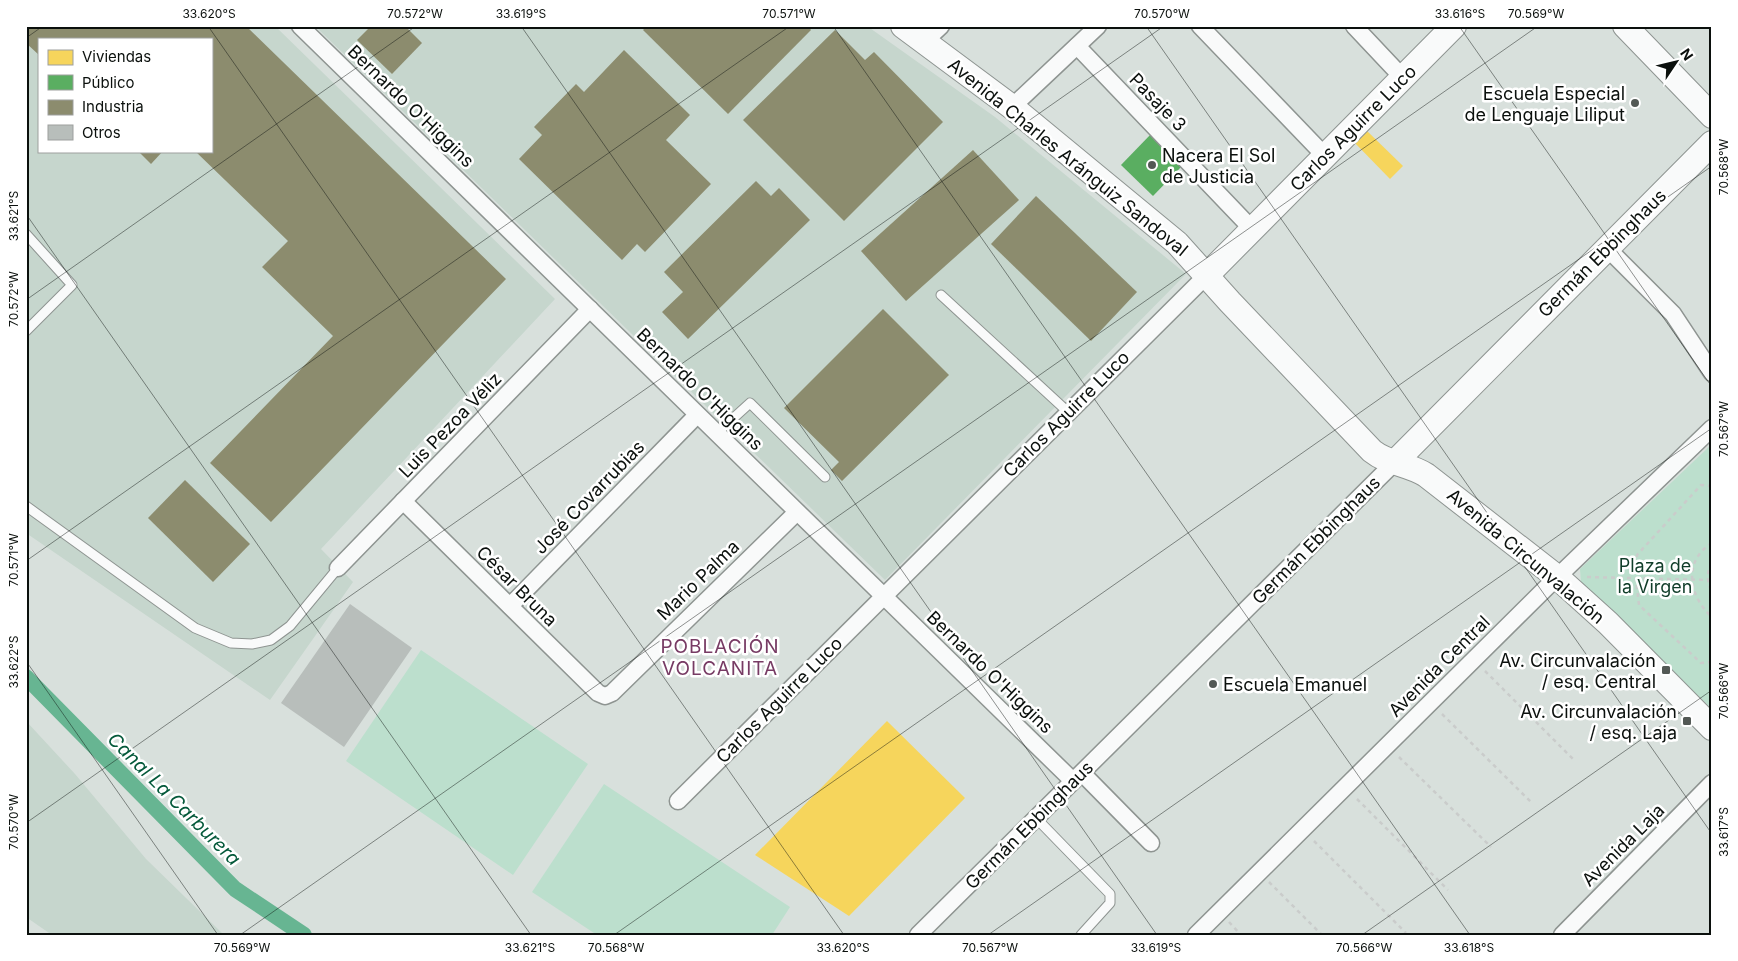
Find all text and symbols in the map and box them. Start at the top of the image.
text: 33.620°S [182,6,236,21]
text: 70.572°W [387,6,443,21]
text: 33.619°S [496,6,547,21]
text: 70.571°W [762,6,816,21]
text: 70.570°W [1134,6,1190,21]
text: 33.616°S [1435,6,1486,21]
text: 70.569°W [1508,6,1564,21]
legend [38,38,212,152]
north arrow [1650,38,1700,88]
street label: Bernardo O'Higgins [344,40,478,172]
text: N [1677,45,1697,64]
text: Viviendas [82,47,151,66]
street label: Avenida Charles Aránguiz Sandoval [944,54,1192,260]
street label: Carlos Aguirre Luco [1286,61,1420,195]
street label: Pasaje 3 [1125,69,1191,135]
text: Público [82,73,134,92]
place label: Escuela Especial de Lenguaje Liliput [1465,83,1625,125]
text: Industria [82,97,144,116]
marker: Escuela Especial de Lenguaje Liliput [1629,97,1641,109]
text: Otros [82,123,121,142]
text: 70.568°W [1716,139,1731,195]
place label: Nacera El Sol de Justicia [1162,145,1275,187]
marker: Nacera El Sol de Justicia [1146,159,1158,171]
street label: Germán Ebbinghaus [1534,185,1670,321]
text: 33.621°S [6,190,21,241]
text: 70.572°W [6,271,21,327]
street label: Bernardo O'Higgins [633,323,767,455]
street label: Carlos Aguirre Luco [999,347,1133,481]
street label: Luis Pezoa Véliz [395,368,505,482]
text: 70.567°W [1716,401,1731,457]
street label: José Covarrubias [530,436,648,558]
street label: Germán Ebbinghaus [1248,472,1384,608]
street label: Avenida Circunvalación [1443,484,1609,628]
text: 70.571°W [6,533,21,587]
street label: Mario Palma [653,536,743,624]
street label: César Bruna [472,541,562,631]
park label: Plaza de la Virgen [1618,555,1692,597]
street label: Bernardo O'Higgins [923,606,1057,738]
street label: Avenida Central [1384,611,1494,721]
street label: Carlos Aguirre Luco [712,633,846,767]
text: 33.622°S [6,635,21,688]
district label: POBLACIÓN VOLCANITA [660,635,780,680]
place label: Av. Circunvalación / esq. Central [1499,650,1656,692]
text: 70.566°W [1716,663,1731,719]
marker: Av. Circunvalación / esq. Central [1660,664,1672,676]
place label: Escuela Emanuel [1223,674,1367,695]
marker: Escuela Emanuel [1207,678,1219,690]
place label: Av. Circunvalación / esq. Laja [1520,701,1677,743]
marker: Av. Circunvalación / esq. Laja [1681,715,1693,727]
water label: Canal La Carburera [103,728,245,870]
street label: Germán Ebbinghaus [961,757,1097,893]
text: 70.570°W [6,794,21,850]
street label: Avenida Laja [1578,800,1668,890]
text: 33.617°S [1716,807,1731,857]
text: 70.569°W [214,940,270,955]
text: 33.621°S [505,940,556,955]
text: 70.568°W [588,940,644,955]
text: 33.620°S [816,940,870,955]
text: 70.567°W [962,940,1018,955]
text: 33.619°S [1131,940,1182,955]
text: 70.566°W [1336,940,1392,955]
text: 33.618°S [1444,940,1495,955]

